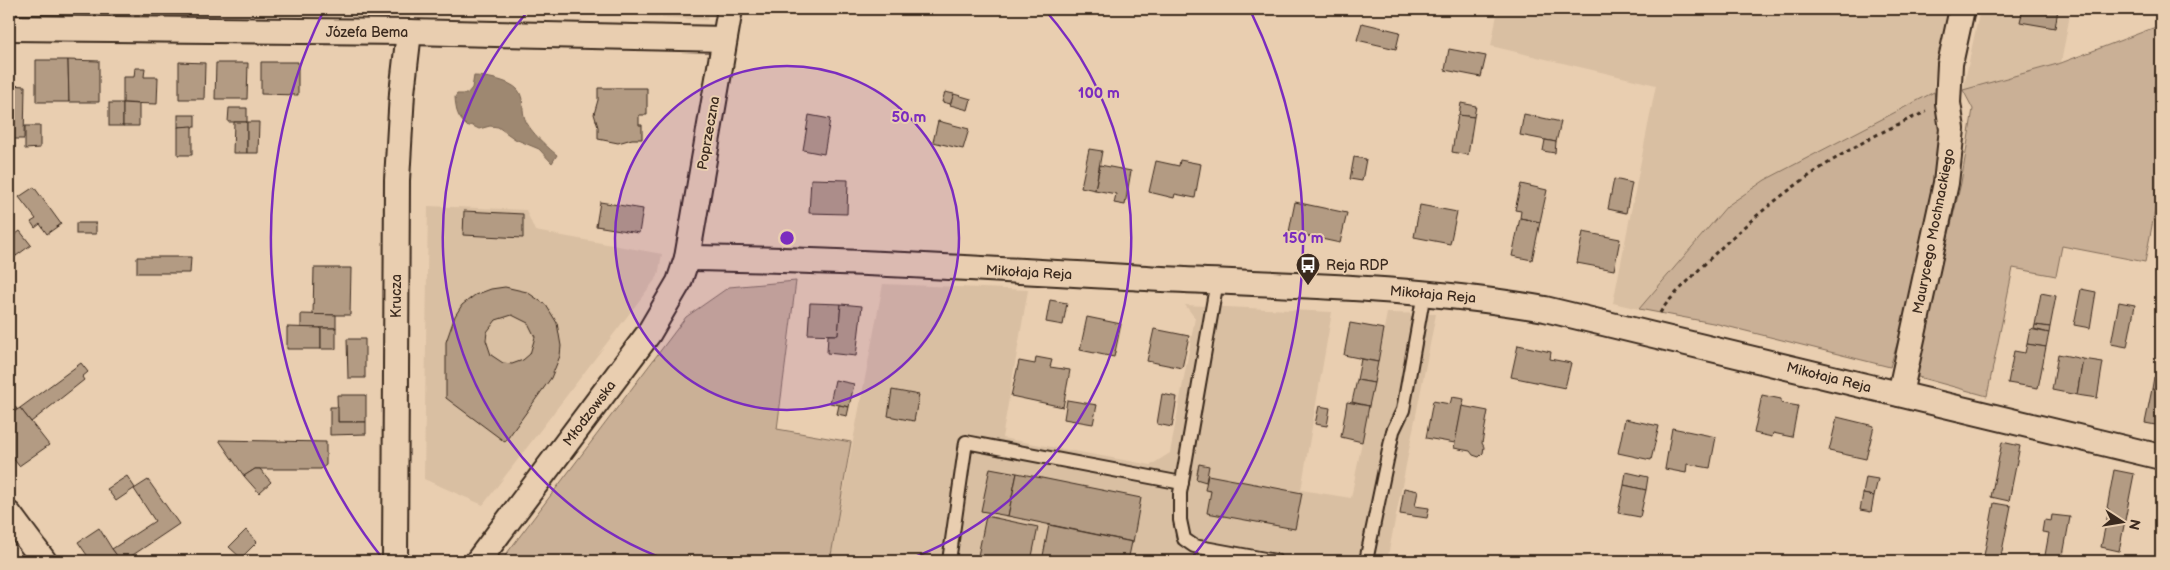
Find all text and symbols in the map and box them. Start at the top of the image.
street label: Józefa Bema [326,24,408,41]
text: 100 m [1078,84,1120,103]
street label: Poprzeczna [694,95,723,171]
text: 50 m [892,108,927,127]
street label: Maurycego Mochnackiego [1909,147,1958,315]
centre of rings [778,229,796,247]
text: 150 m [1282,229,1324,248]
bus stop icon: Reja RDP [1295,252,1321,286]
place label: Reja RDP [1326,257,1388,274]
street label: Mikołaja Reja [985,262,1073,283]
street label: Krucza [388,274,405,318]
street label: Mikołaja Reja [1389,282,1477,307]
street label: Mikołaja Reja [1785,359,1873,396]
street label: Młodzowska [559,377,620,449]
north arrow [2098,498,2148,548]
text: N [2125,518,2144,532]

